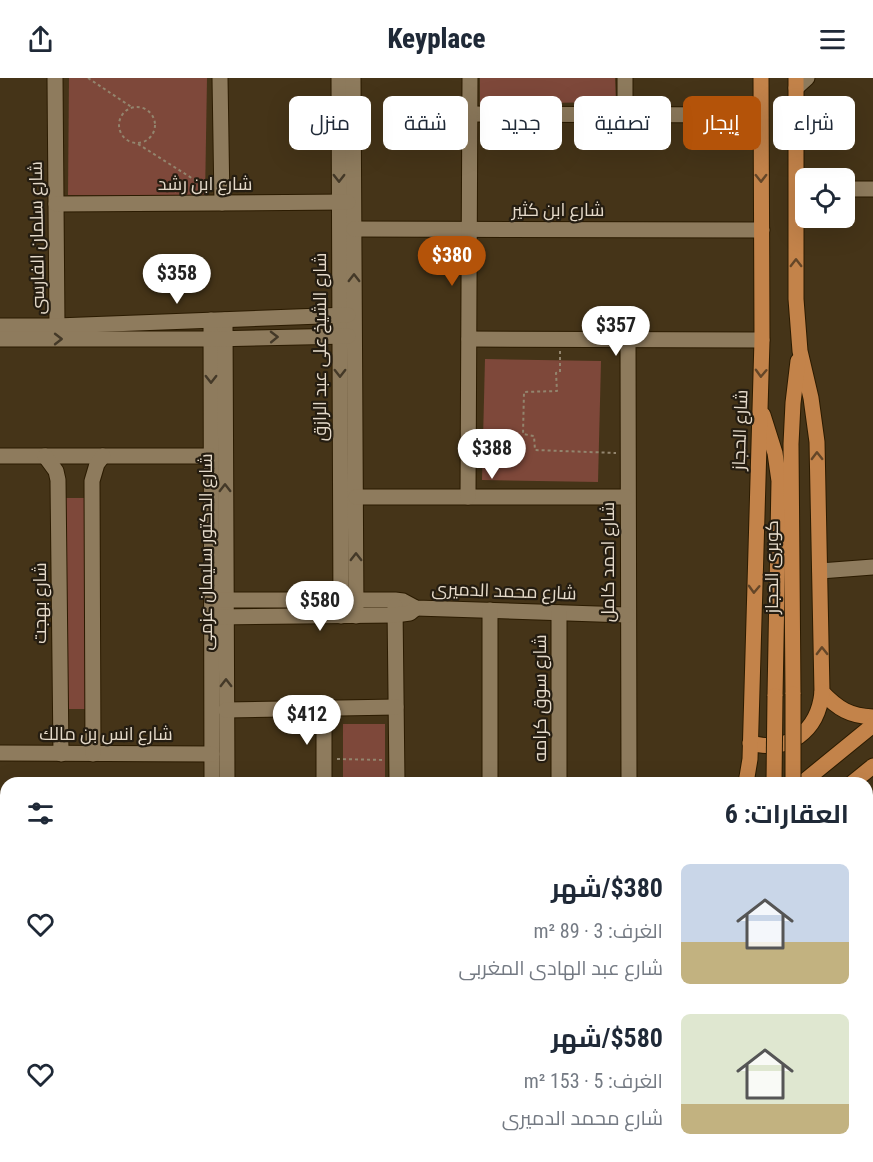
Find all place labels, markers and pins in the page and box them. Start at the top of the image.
pin: $380 [416,236,488,287]
pin: $358 [141,254,213,305]
pin: $357 [580,306,652,357]
pin: $388 [456,429,528,480]
pin: $580 [284,581,356,632]
pin: $412 [271,695,343,746]

